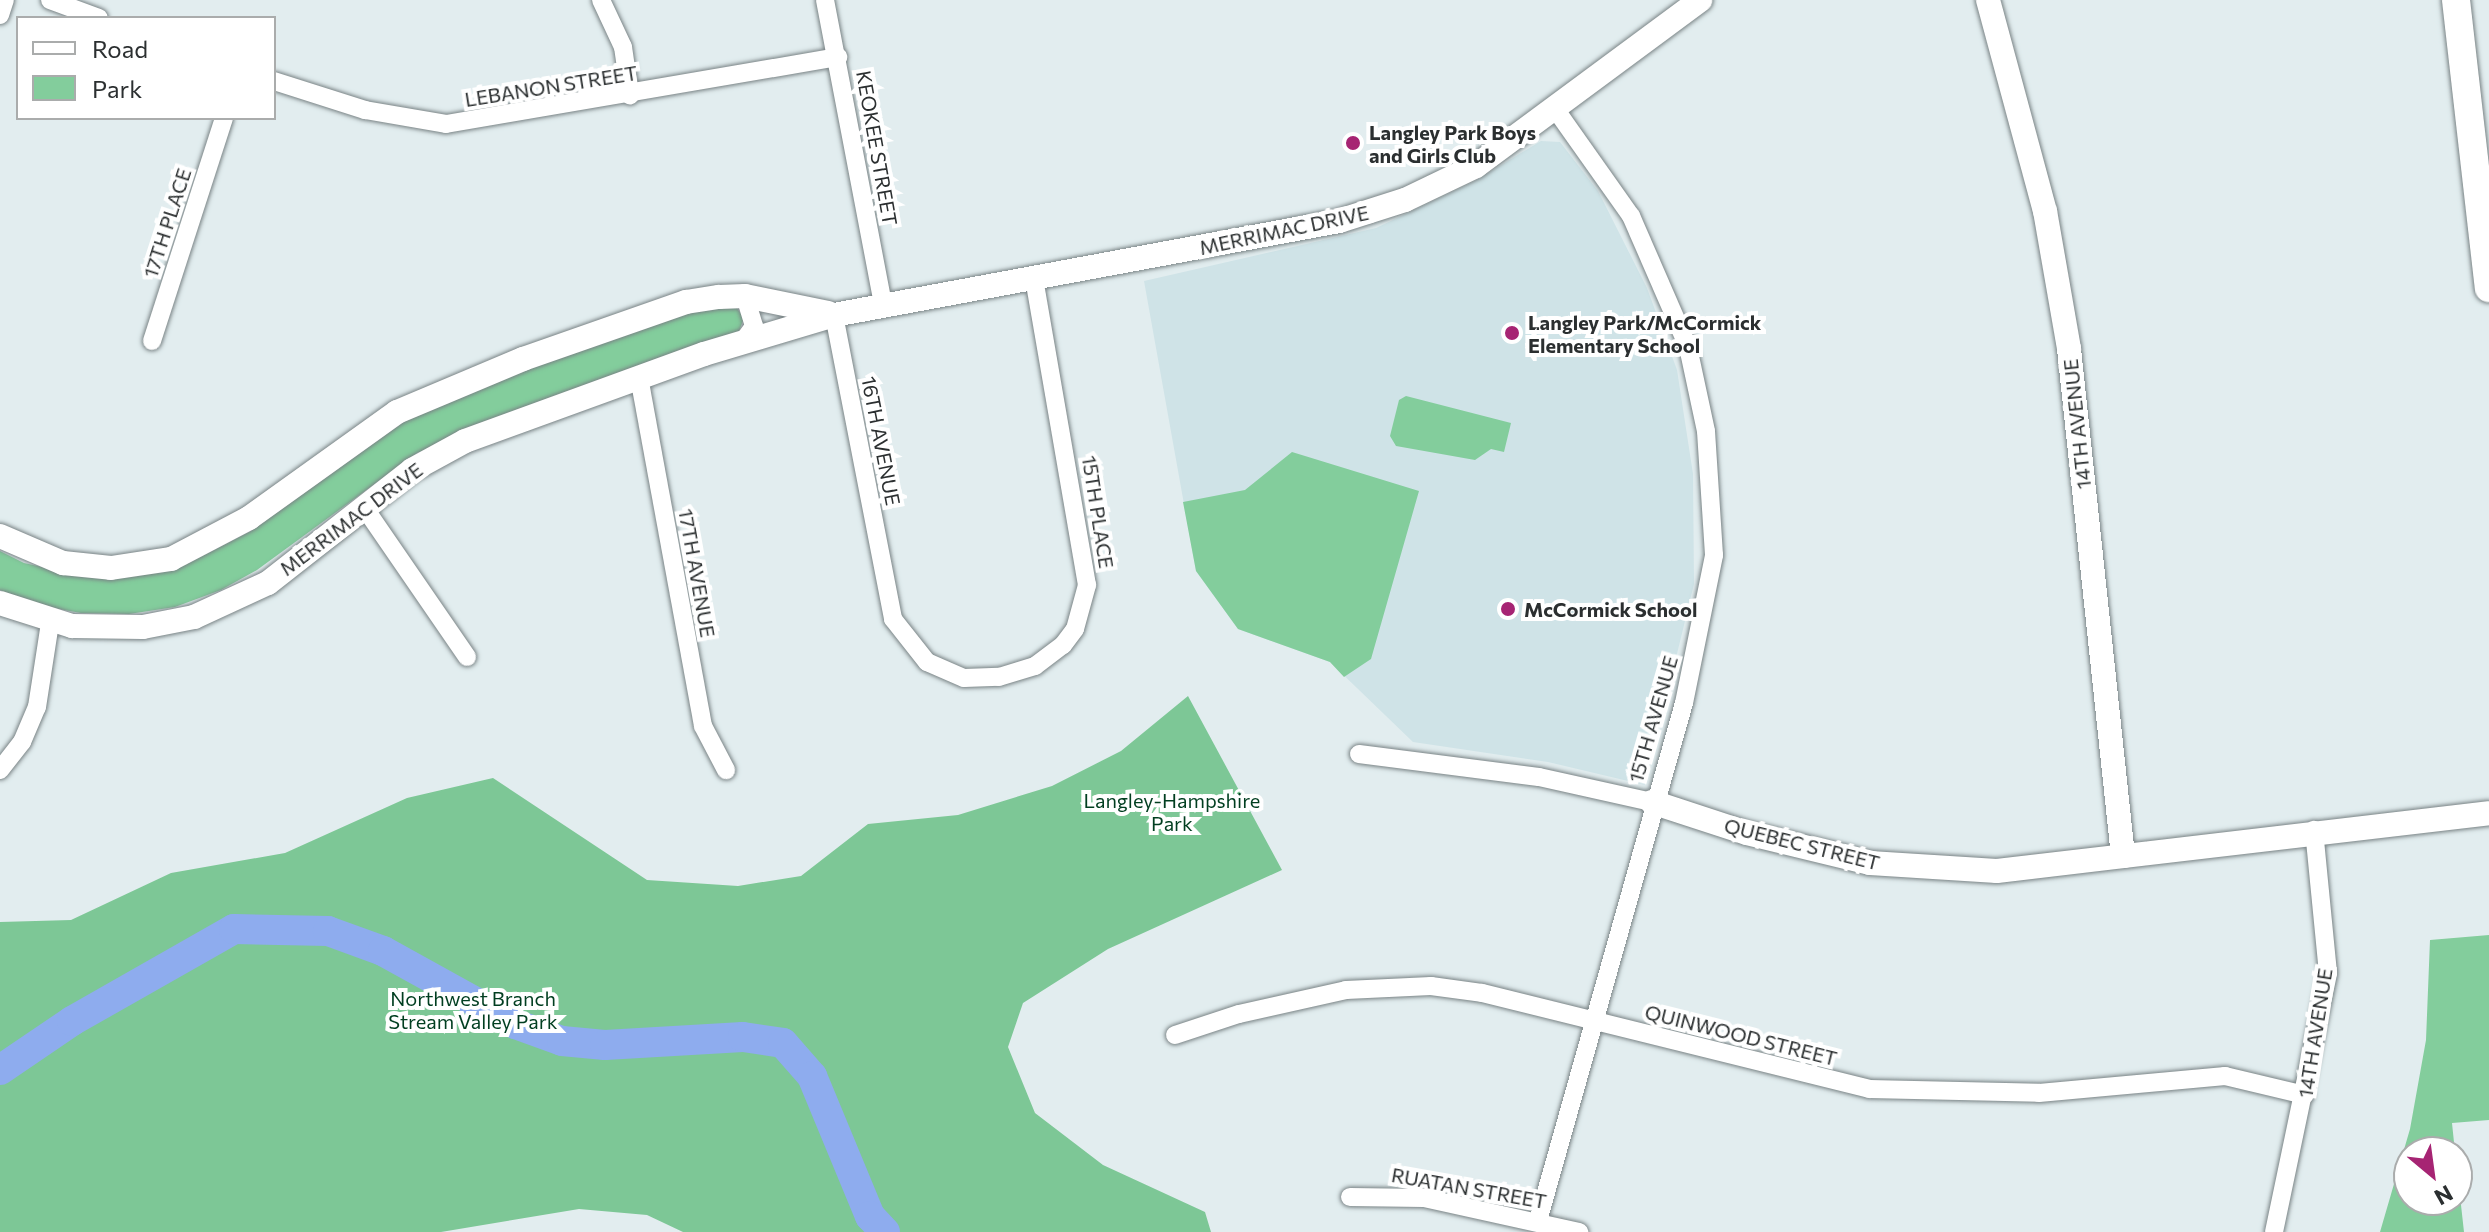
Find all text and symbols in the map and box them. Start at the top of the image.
legend [16,16,276,120]
text: Road [92,34,148,63]
street label: LEBANON STREET [463,60,639,112]
street label: KEOKEE STREET [852,69,902,227]
text: Park [92,74,142,103]
place label: Langley Park Boys and Girls Club [1369,120,1536,167]
marker: Langley Park Boys and Girls Club [1344,134,1362,152]
street label: 17TH PLACE [138,165,196,281]
street label: MERRIMAC DRIVE [1197,200,1371,260]
place label: Langley Park/McCormick Elementary School [1528,310,1761,357]
marker: Langley Park/McCormick Elementary School [1503,324,1521,342]
street label: 14TH AVENUE [2058,358,2096,490]
street label: 16TH AVENUE [857,374,905,508]
street label: 15TH PLACE [1077,454,1119,570]
street label: MERRIMAC DRIVE [275,457,427,581]
street label: 17TH AVENUE [674,507,720,639]
place label: McCormick School [1524,597,1697,621]
marker: McCormick School [1499,600,1517,618]
street label: 15TH AVENUE [1623,653,1683,785]
park label: Langley-Hampshire Park [1084,789,1260,836]
street label: QUEBEC STREET [1722,813,1882,875]
street label: 14TH AVENUE [2293,966,2337,1100]
park label: Northwest Branch Stream Valley Park [388,986,558,1033]
street label: QUINWOOD STREET [1642,1000,1840,1070]
north arrow [2393,1136,2473,1216]
street label: RUATAN STREET [1390,1163,1548,1213]
text: N [2430,1180,2458,1211]

